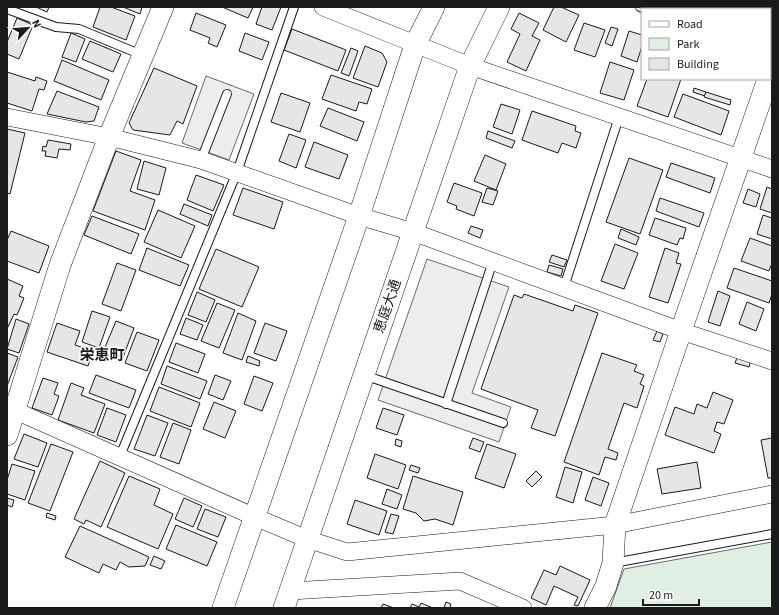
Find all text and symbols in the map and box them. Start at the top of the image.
north arrow [8,8,48,48]
legend [641,8,771,80]
text: Road [677,16,703,33]
text: N [28,17,45,30]
text: Park [677,36,699,53]
text: Building [677,56,719,73]
street label: 恵庭大通 [369,277,407,336]
district label: 栄恵町 [79,345,125,366]
scale bar [643,581,699,607]
text: 20 m [649,587,673,604]

